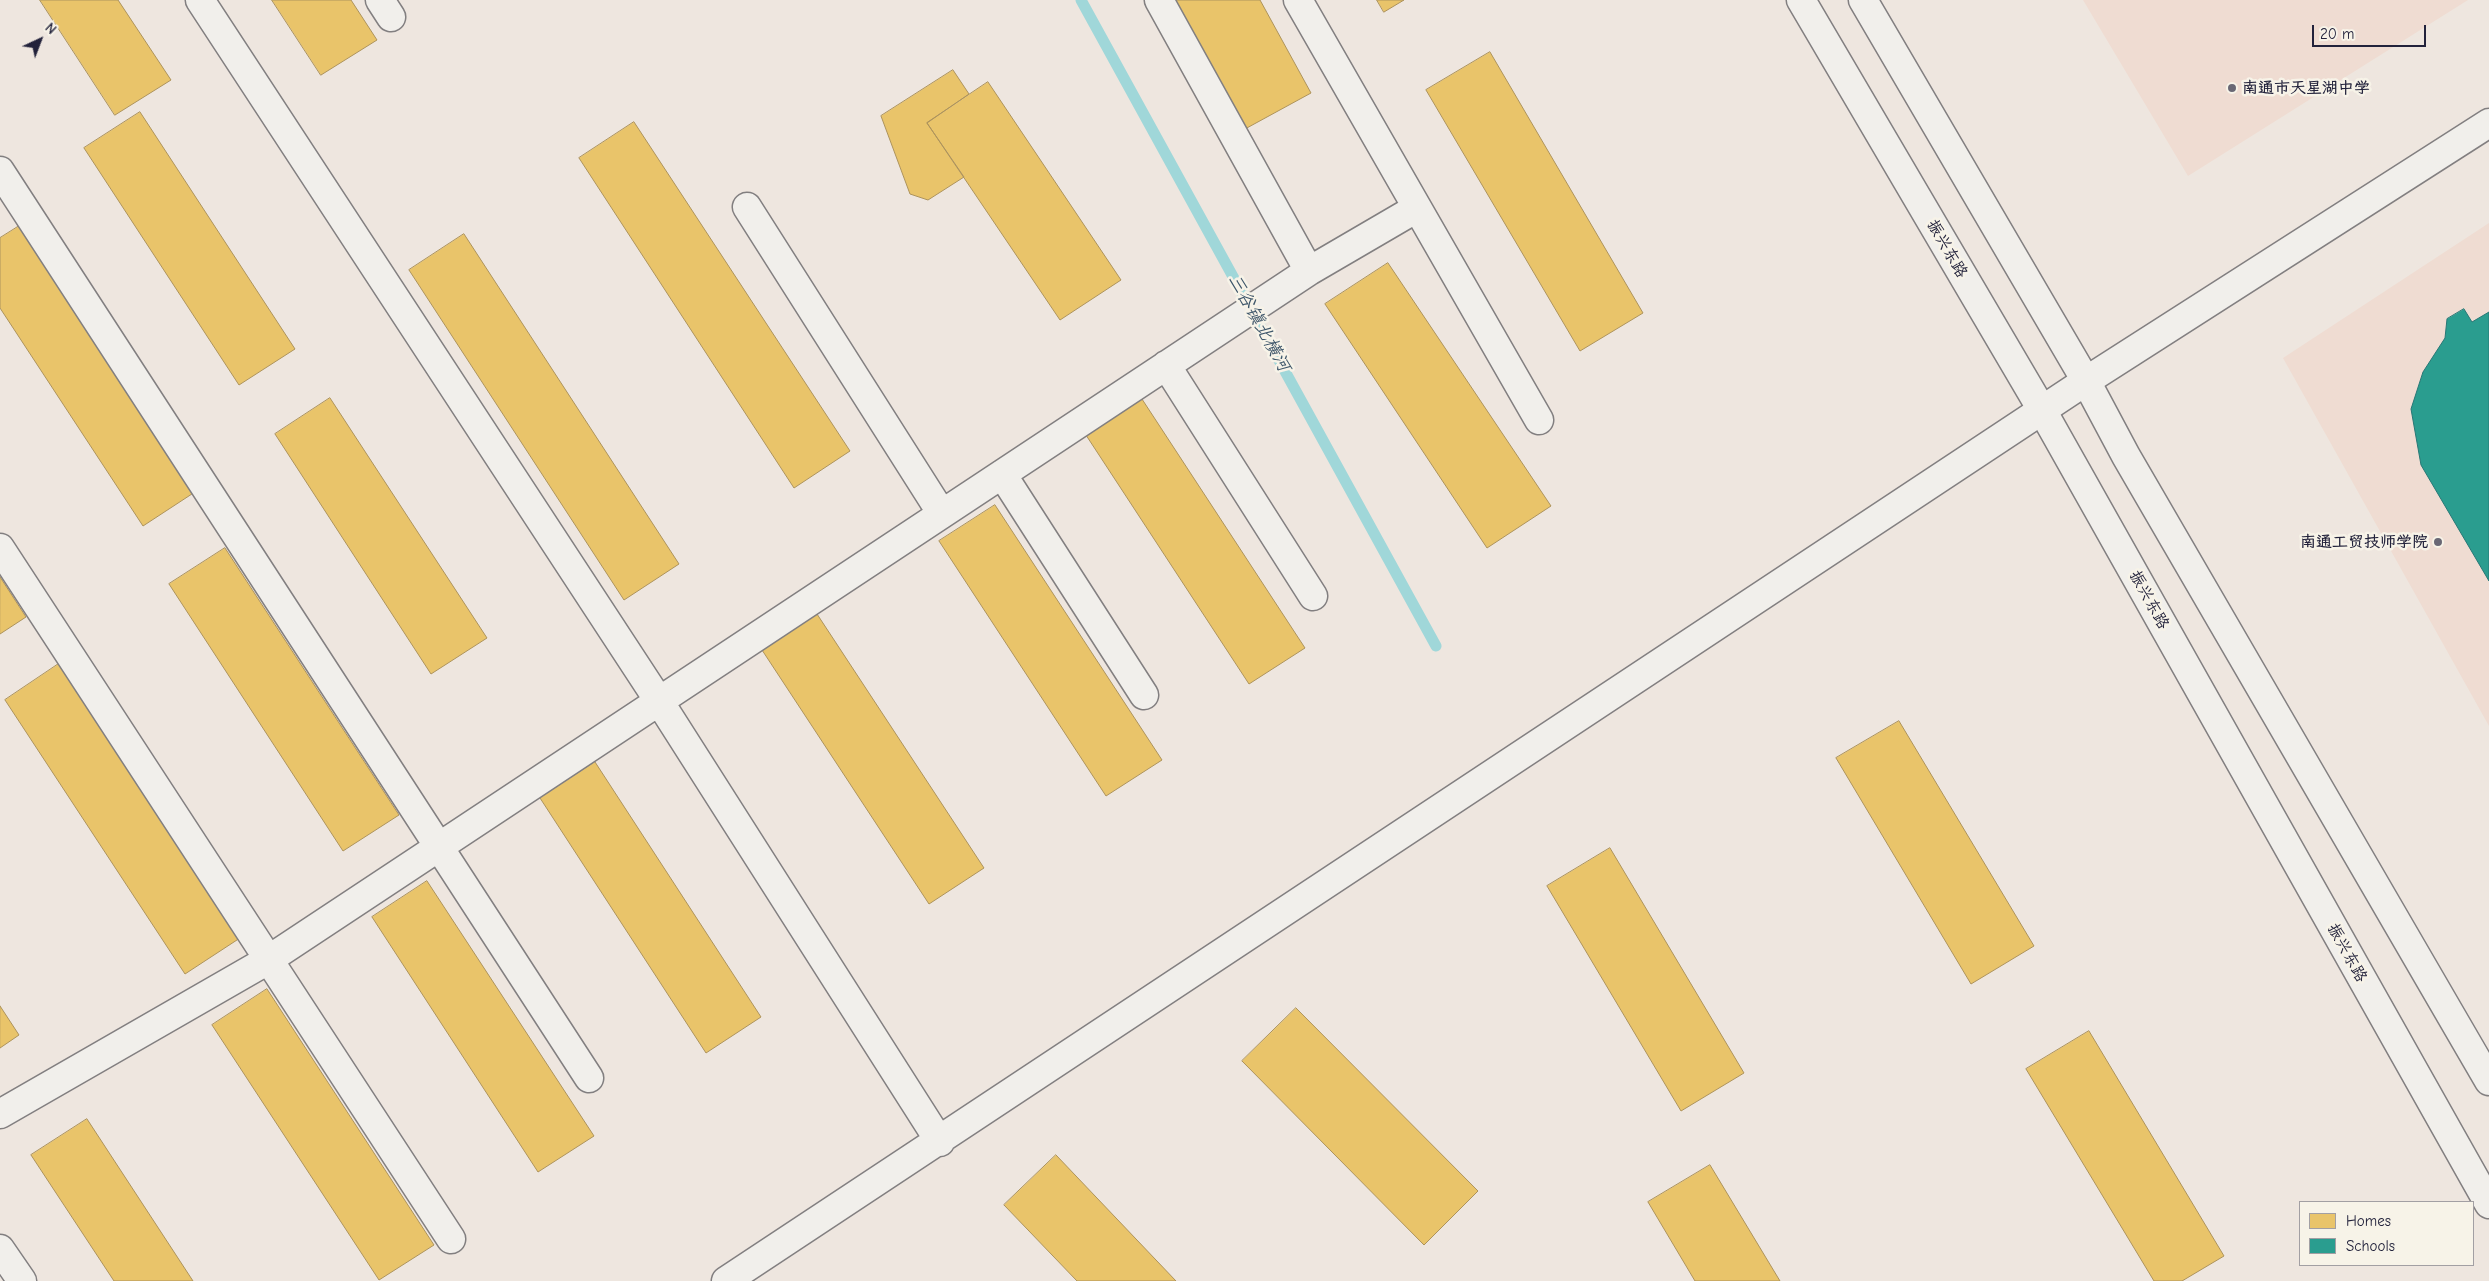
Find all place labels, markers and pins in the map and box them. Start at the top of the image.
place label: 南通市天星湖中学 [2242,78,2370,98]
marker: 南通市天星湖中学 [2226,82,2238,94]
place label: 南通工贸技师学院 [2300,532,2428,552]
marker: 南通工贸技师学院 [2432,536,2444,548]

